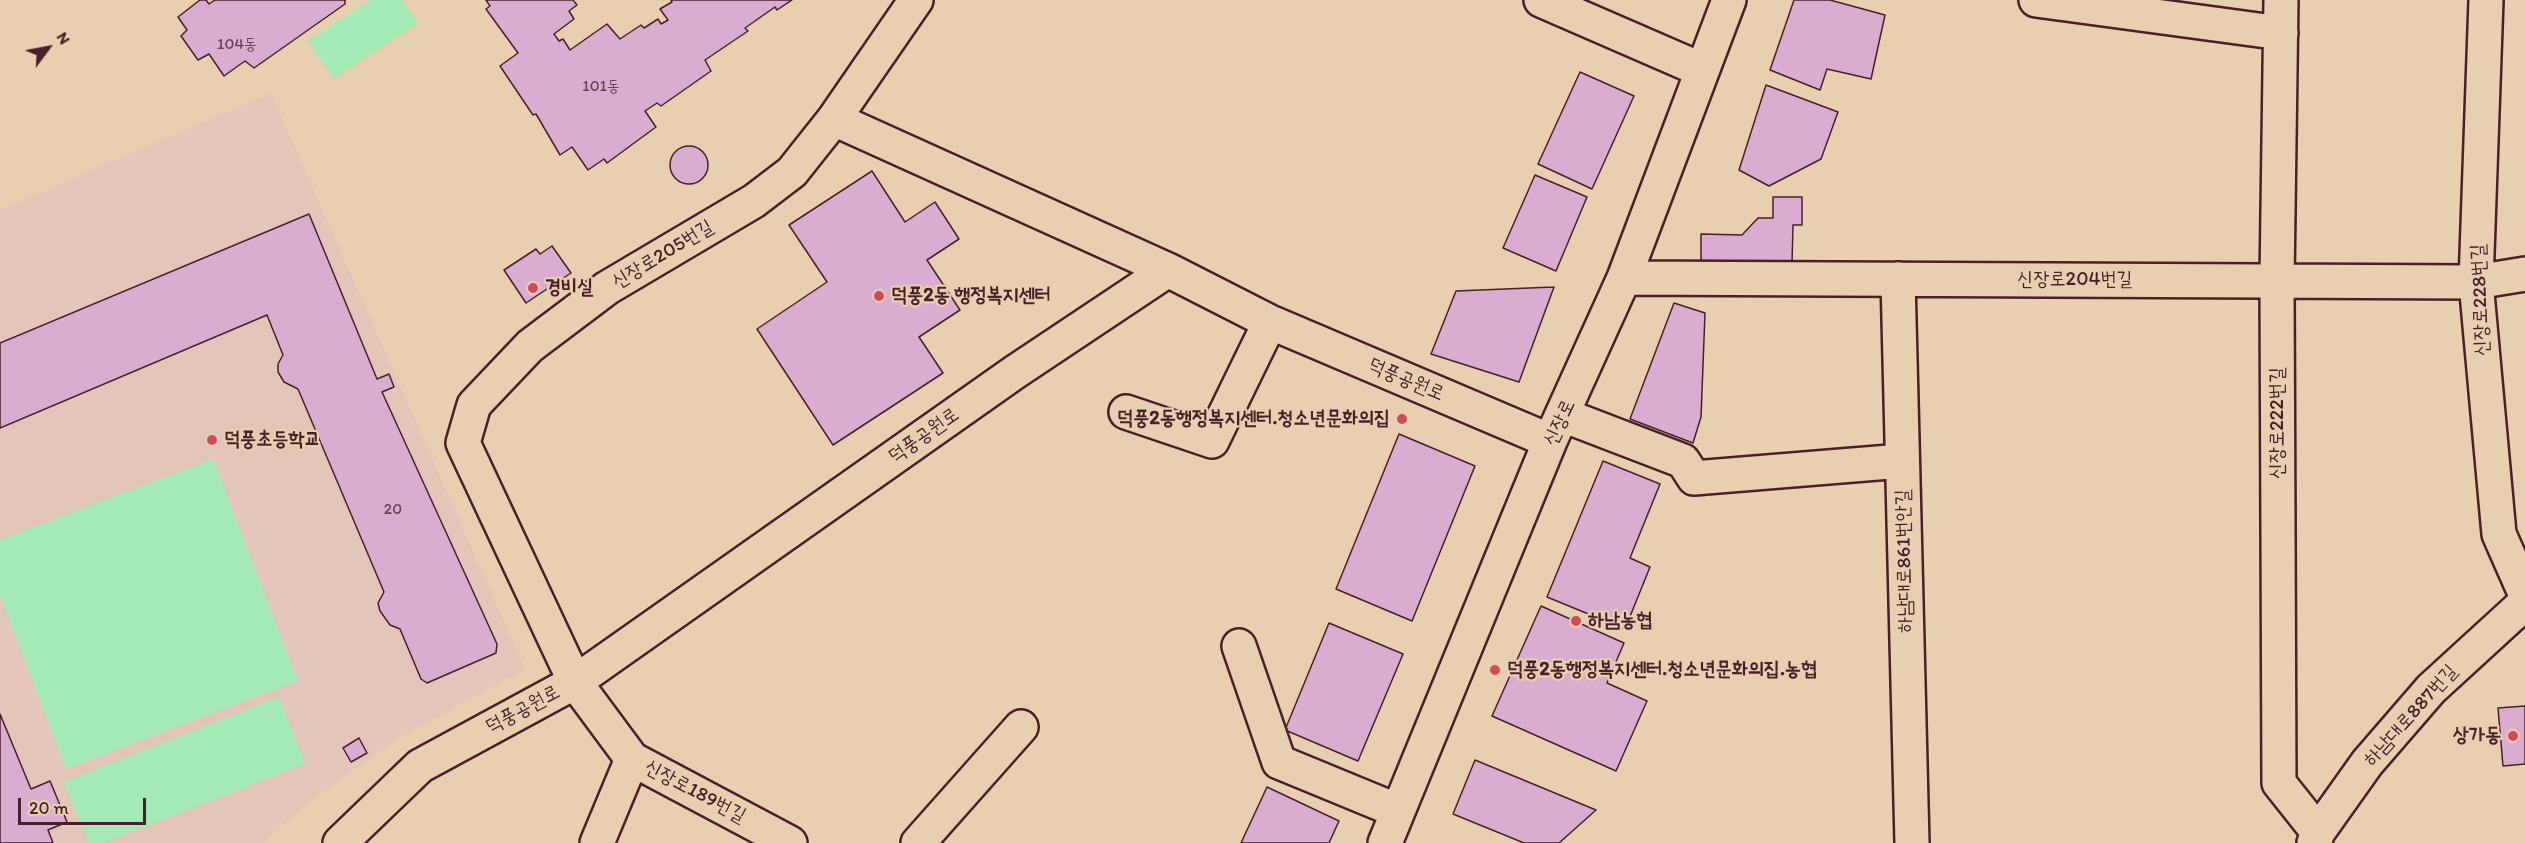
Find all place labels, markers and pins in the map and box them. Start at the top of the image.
place label: 경비실 [545,276,593,300]
marker: 경비실 [526,281,540,295]
place label: 덕풍2동 행정복지센터 [891,284,1051,308]
marker: 덕풍2동 행정복지센터 [872,289,886,303]
place label: 덕풍2동행정복지센터.청소년문화의집 [1117,407,1390,431]
marker: 덕풍2동행정복지센터.청소년문화의집 [1395,412,1409,426]
place label: 덕풍초등학교 [224,428,321,452]
marker: 덕풍초등학교 [205,433,219,447]
place label: 하남농협 [1588,609,1652,633]
marker: 하남농협 [1569,614,1583,628]
place label: 덕풍2동행정복지센터.청소년문화의집.농협 [1507,658,1817,682]
marker: 덕풍2동행정복지센터.청소년문화의집.농협 [1488,663,1502,677]
place label: 상가동 [2453,724,2501,748]
marker: 상가동 [2506,729,2520,743]

